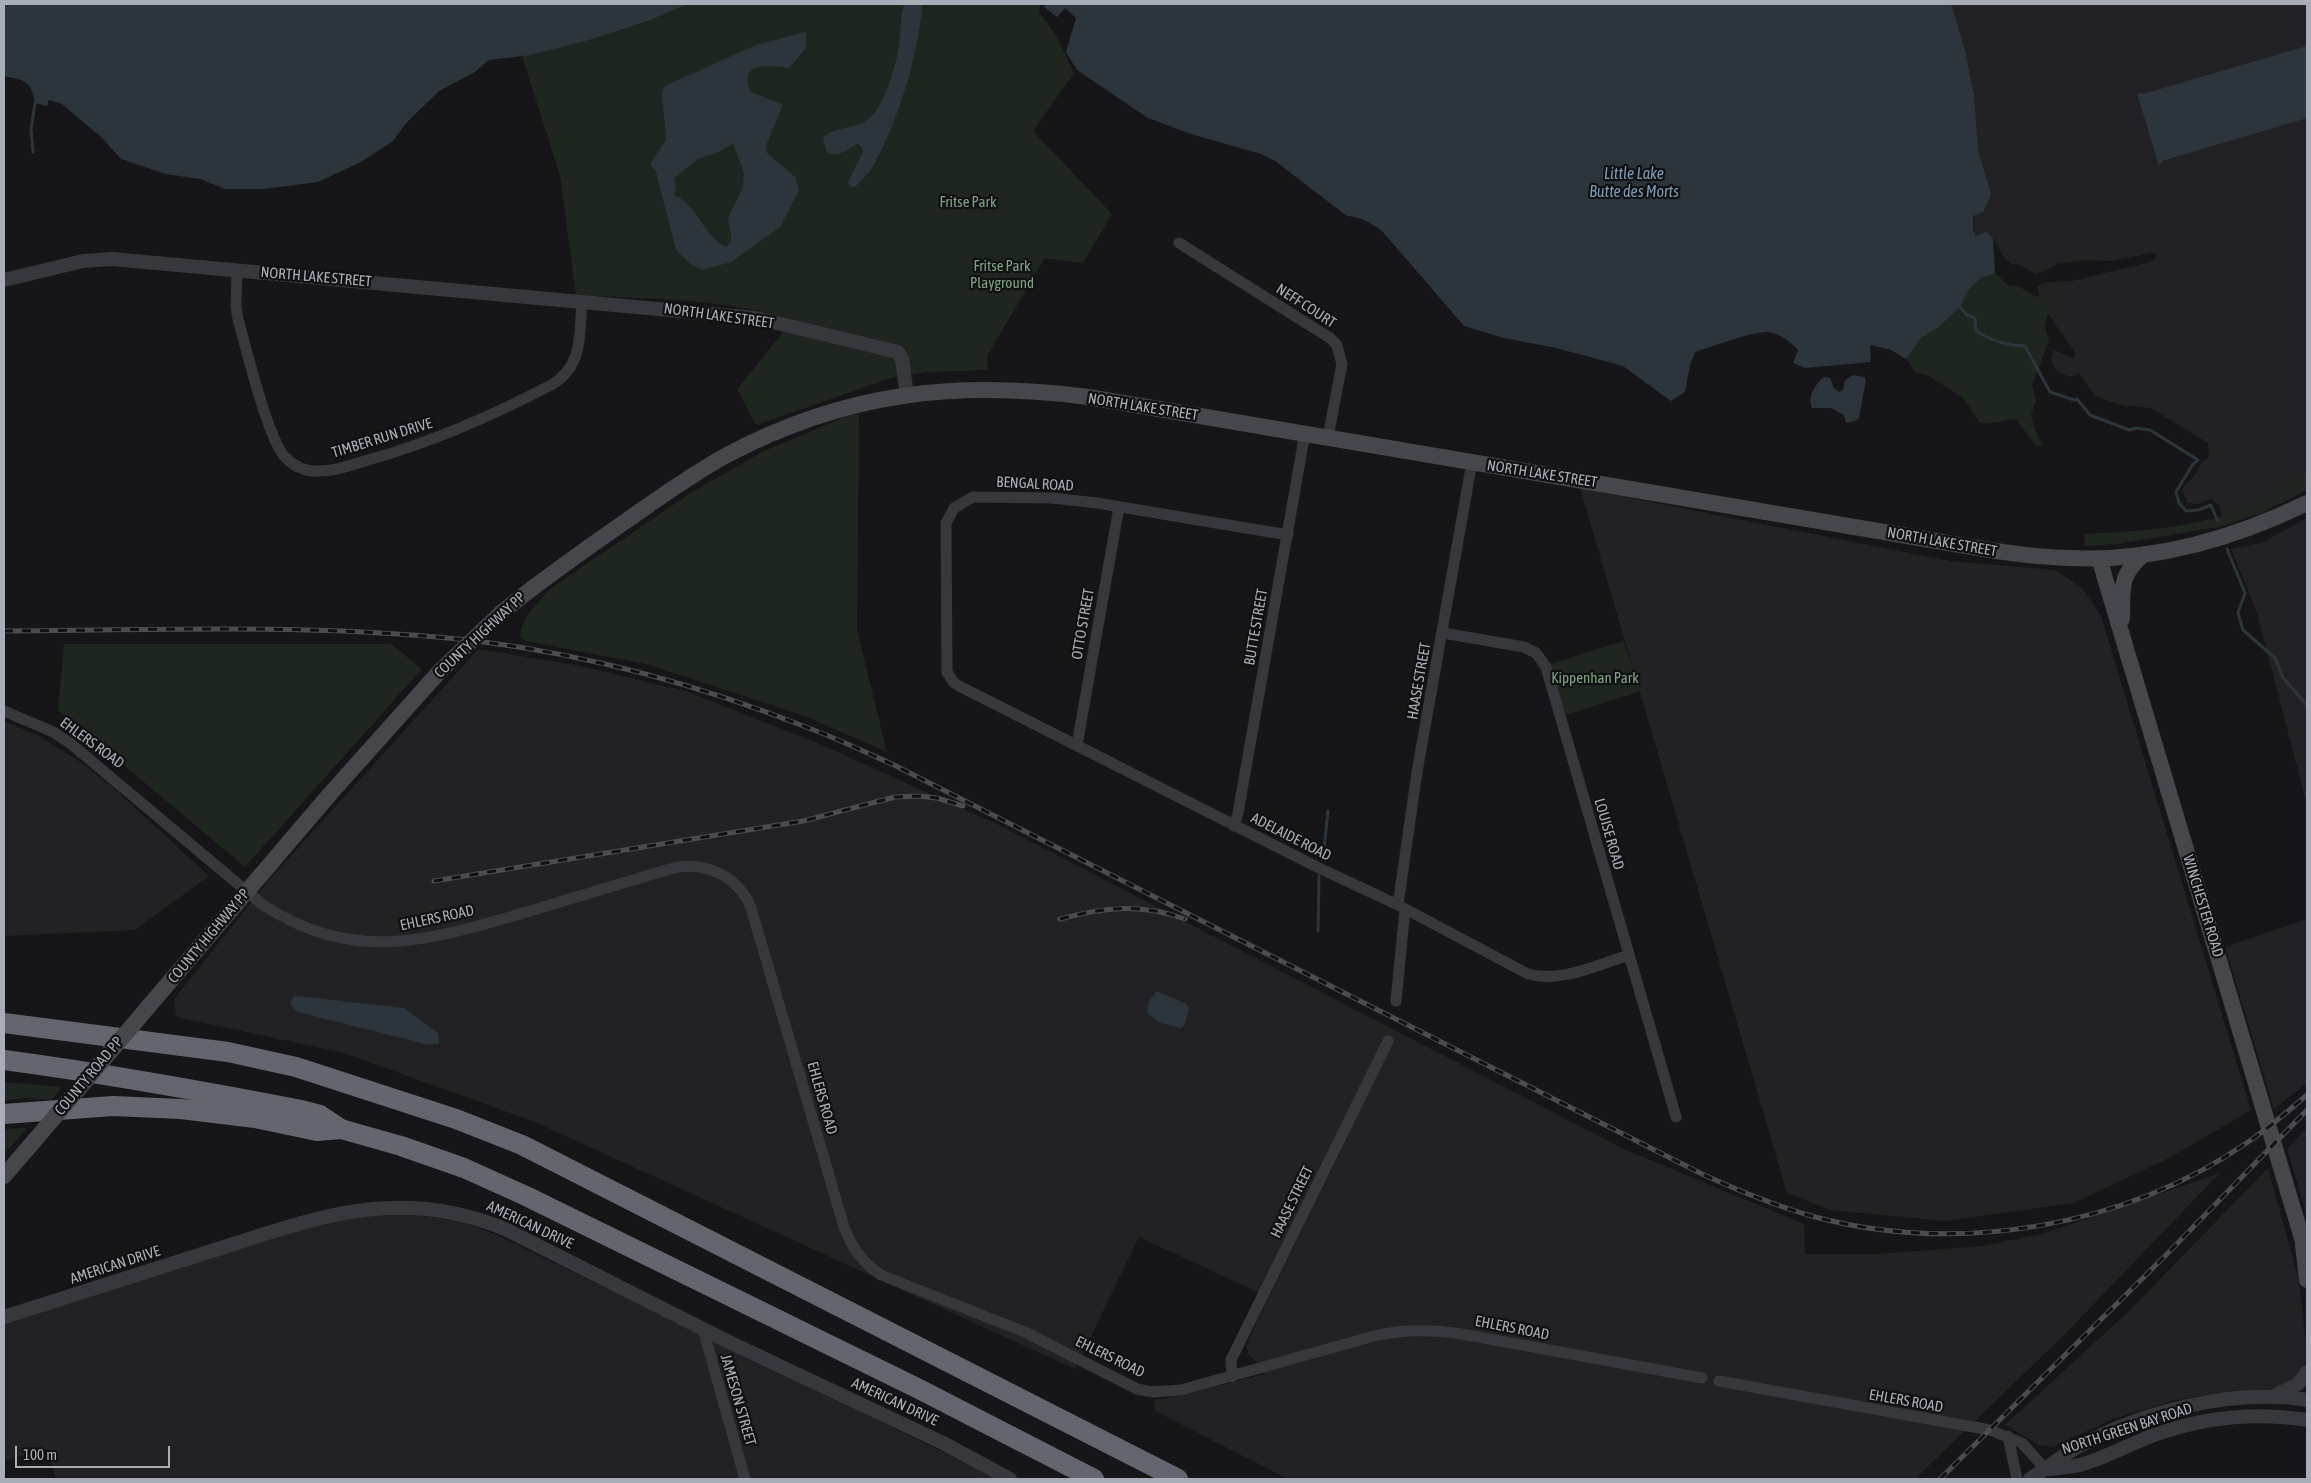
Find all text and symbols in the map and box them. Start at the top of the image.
water label: Little Lake Butte des Morts [1589,164,1679,202]
park label: Fritse Park [939,193,997,211]
park label: Fritse Park Playground [970,257,1034,292]
street label: NORTH LAKE STREET [260,263,372,291]
street label: NEFF COURT [1273,280,1339,332]
street label: NORTH LAKE STREET [663,299,775,333]
street label: NORTH LAKE STREET [1087,389,1199,425]
street label: TIMBER RUN DRIVE [330,414,434,462]
street label: NORTH LAKE STREET [1486,456,1598,492]
street label: BENGAL ROAD [996,473,1074,495]
street label: NORTH LAKE STREET [1886,523,1998,561]
street label: OTTO STREET [1068,587,1098,661]
street label: BUTTE STREET [1240,587,1272,667]
street label: COUNTY HIGHWAY PP [431,588,529,682]
street label: HAASE STREET [1403,641,1435,721]
park label: Kippenhan Park [1551,669,1639,687]
street label: EHLERS ROAD [56,714,128,772]
street label: LOUISE ROAD [1590,796,1628,872]
street label: ADELAIDE ROAD [1248,809,1334,865]
street label: WINCHESTER ROAD [2179,853,2227,959]
street label: COUNTY HIGHWAY PP [164,885,254,987]
street label: EHLERS ROAD [398,901,476,935]
street label: COUNTY ROAD PP [51,1033,127,1119]
street label: EHLERS ROAD [803,1059,841,1137]
street label: HAASE STREET [1267,1163,1317,1241]
street label: AMERICAN DRIVE [484,1197,576,1253]
street label: AMERICAN DRIVE [68,1242,162,1288]
street label: EHLERS ROAD [1473,1312,1551,1344]
street label: EHLERS ROAD [1072,1332,1148,1382]
street label: JAMESON STREET [716,1352,760,1448]
street label: AMERICAN DRIVE [849,1374,941,1430]
street label: EHLERS ROAD [1867,1386,1945,1416]
street label: NORTH GREEN BAY ROAD [2060,1399,2194,1459]
scale bar [18,1436,172,1468]
text: 100 m [23,1446,57,1463]

